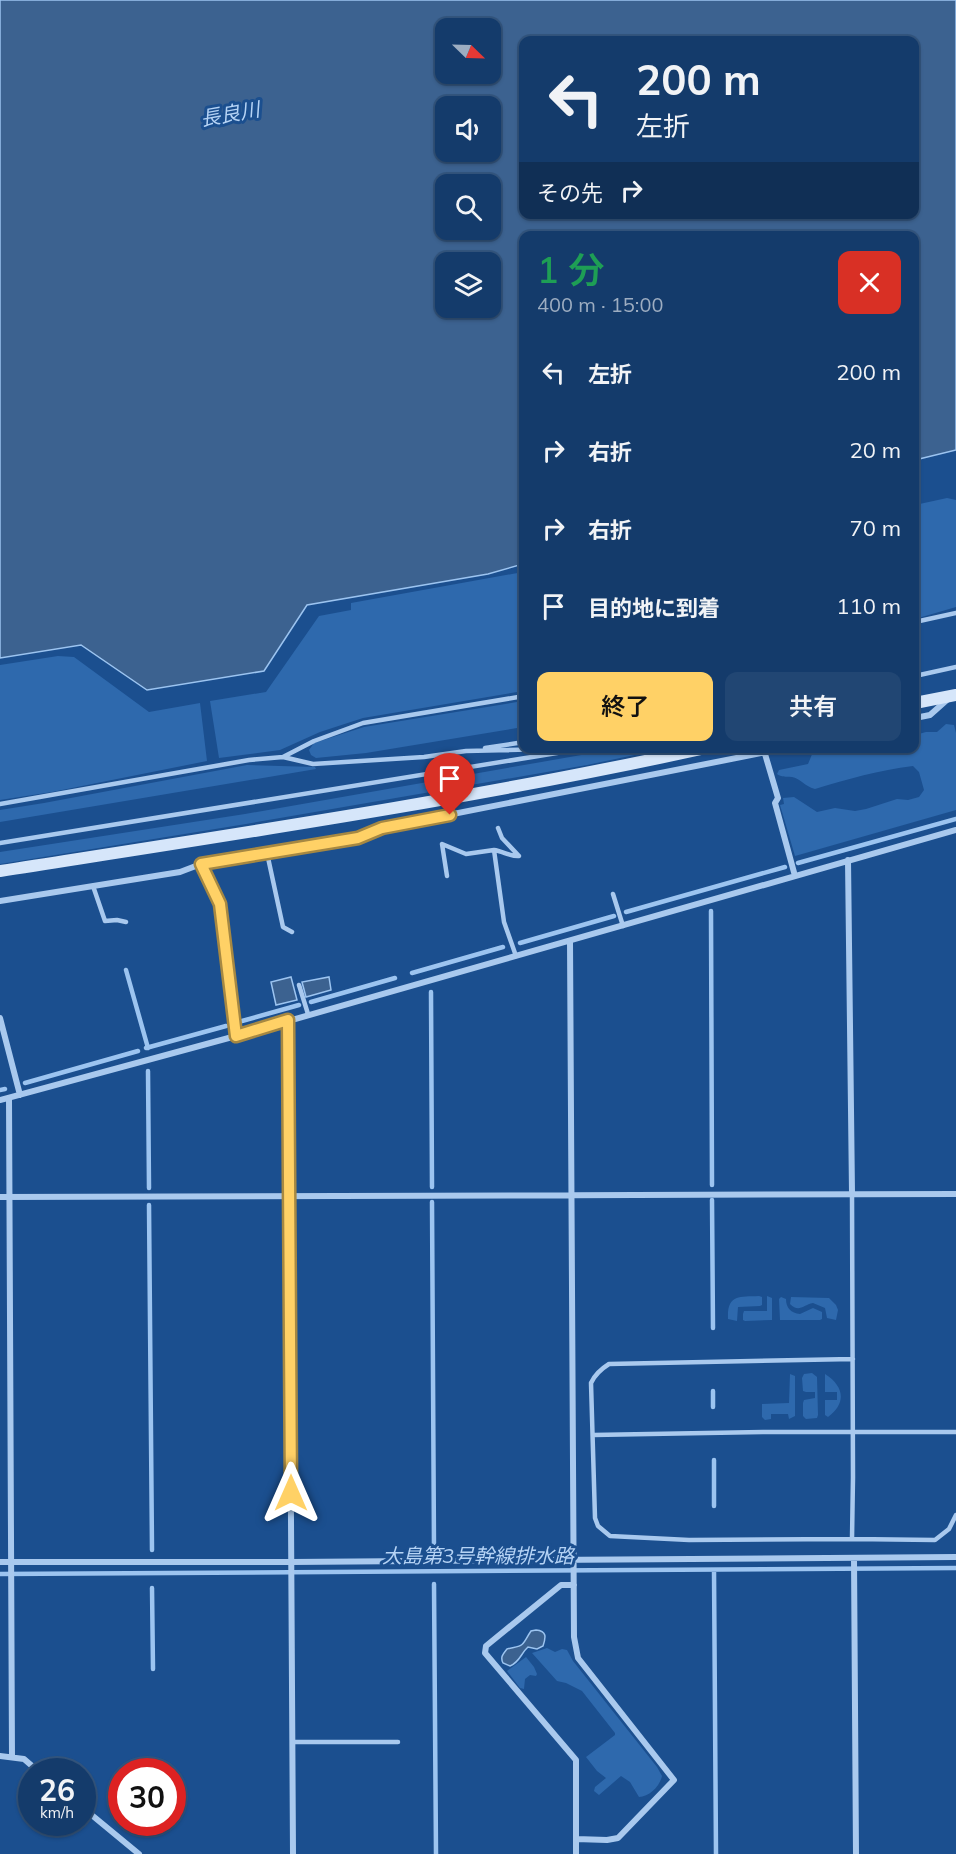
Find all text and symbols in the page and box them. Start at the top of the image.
north arrow [435,18,501,84]
map controls [435,18,501,318]
text: 200 m [636,53,761,106]
icon: left [537,60,615,138]
water label: 長良川 [198,96,264,131]
button: sound [435,96,501,162]
text: 左折 [636,109,690,143]
button: search [435,174,501,240]
icon: right [615,174,648,207]
text: その先 [537,179,603,207]
text: 1 分 [537,247,604,292]
button: close [838,251,901,314]
button: layers [435,252,501,318]
text: 400 m · 15:00 [537,292,663,317]
icon: left [537,356,570,389]
text: 200 m [836,358,901,386]
text: 左折 [588,360,632,388]
icon: right [537,434,570,467]
text: 20 m [850,436,901,464]
text: 右折 [588,438,632,466]
icon: right [537,512,570,545]
text: 70 m [850,514,901,542]
text: 右折 [588,516,632,544]
icon: arrive [537,590,570,623]
text: 110 m [836,592,901,620]
text: 目的地に到着 [588,594,720,622]
button: 終了 [537,672,713,741]
button: 共有 [725,672,901,741]
pin [424,753,475,815]
icon: arrive [433,762,466,795]
position arrow [259,1461,323,1525]
water label: 大島第3号幹線排水路 [382,1543,576,1568]
speed limit sign: 30 [108,1758,186,1836]
text: 26 [39,1771,75,1809]
text: km/h [40,1803,74,1822]

